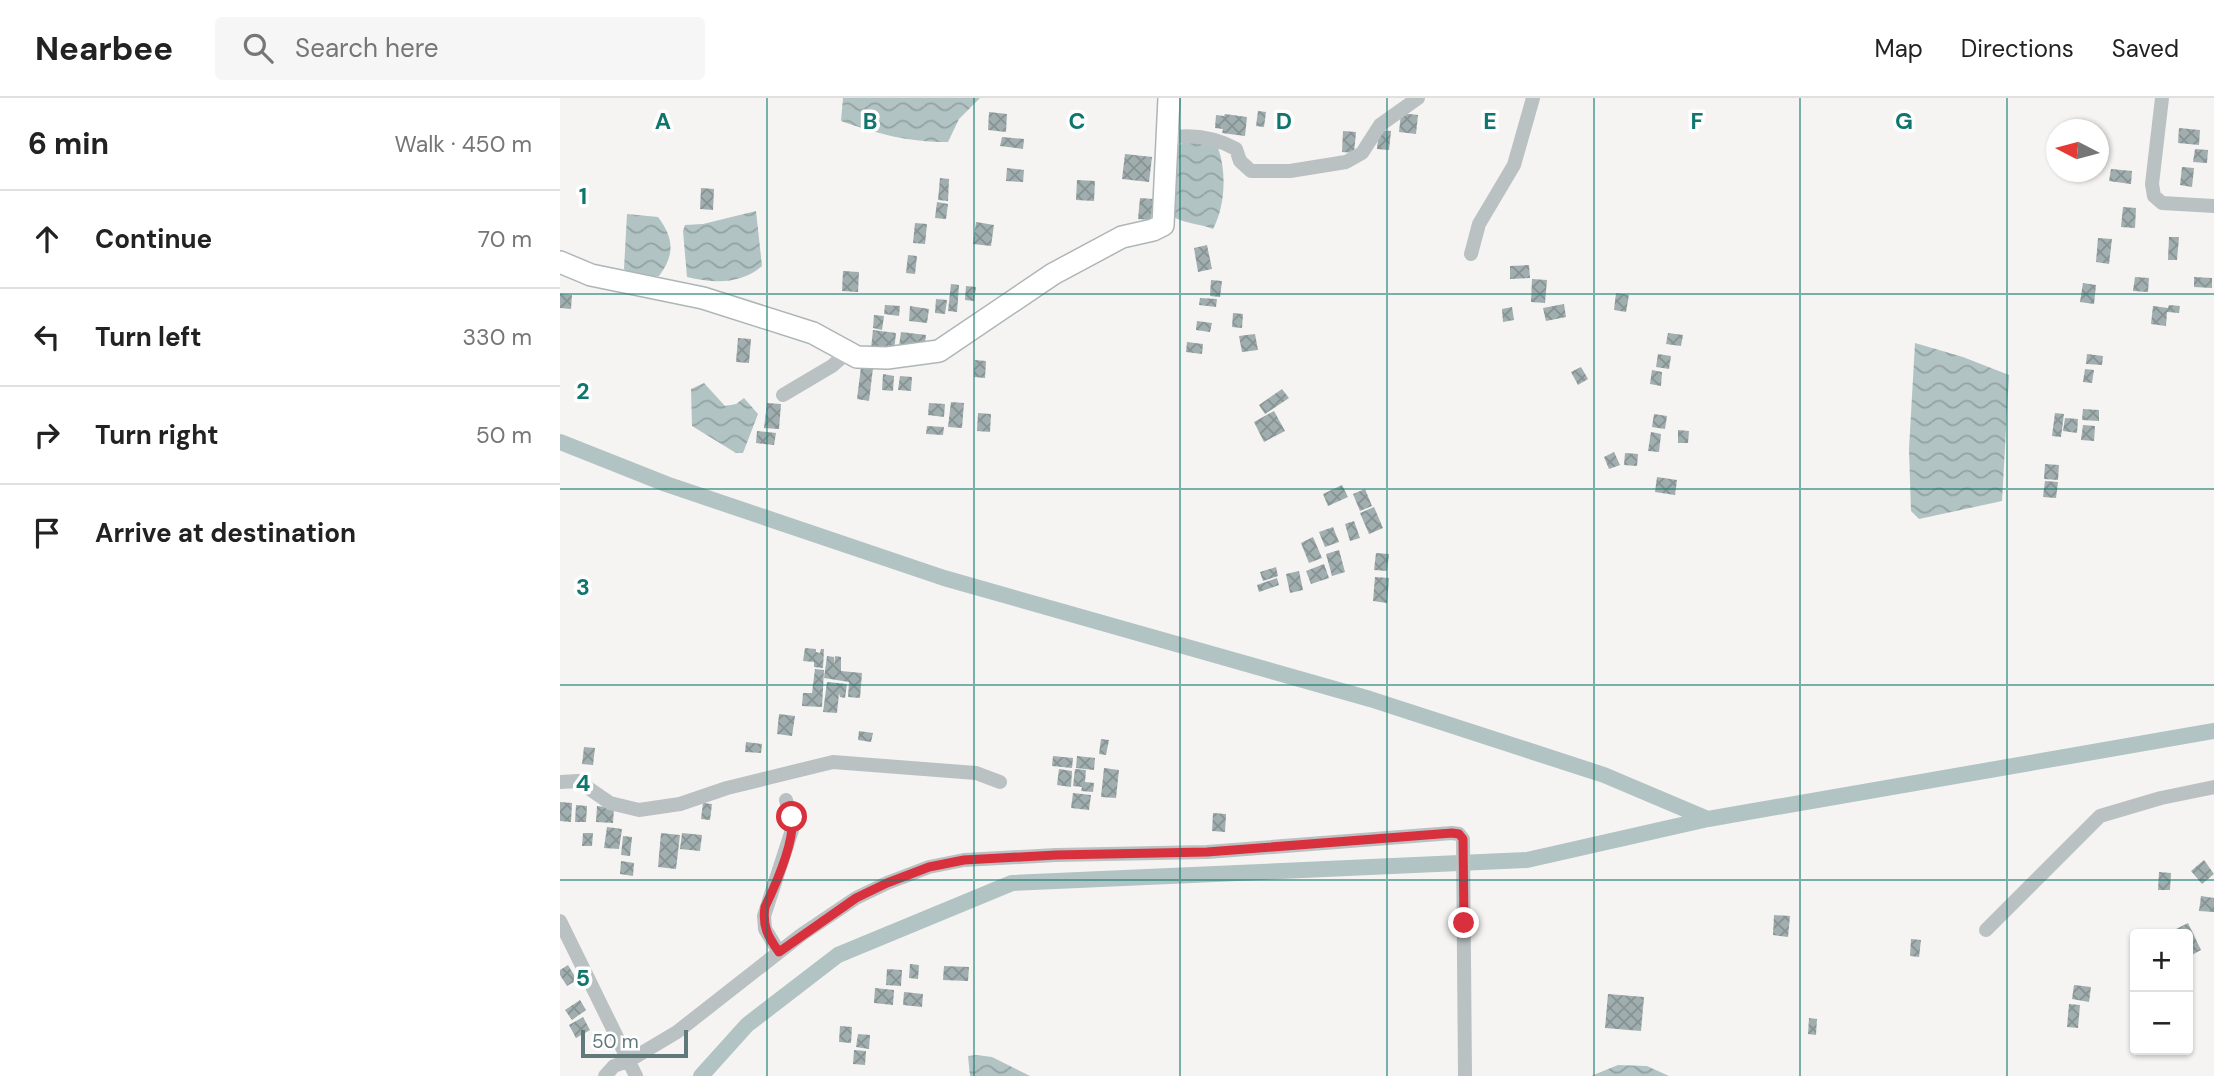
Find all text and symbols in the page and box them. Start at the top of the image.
search box [215,17,705,80]
text: Nearbee [35,27,173,70]
icon: search [239,29,277,67]
text: Search here [295,31,439,65]
text: Map [1875,33,1923,64]
text: Directions [1961,33,2074,64]
text: Saved [2112,33,2179,64]
text: A [655,106,671,136]
text: B [863,106,877,136]
text: C [1069,106,1085,136]
text: D [1276,106,1292,136]
text: E [1483,106,1497,136]
text: F [1691,106,1704,136]
text: G [1895,106,1913,136]
north arrow [2046,119,2109,182]
text: 6 min [28,124,109,163]
text: Walk · 450 m [395,129,532,159]
text: 1 [579,181,587,211]
icon: ahead [28,220,66,258]
text: Continue [95,222,212,256]
text: 70 m [478,224,532,254]
icon: left [28,318,66,356]
text: Turn left [95,320,202,354]
text: 330 m [462,322,532,352]
text: 2 [576,376,590,406]
icon: right [28,416,66,454]
text: Turn right [95,418,219,452]
text: 50 m [476,420,532,450]
icon: arrive [28,514,66,552]
text: Arrive at destination [95,516,356,550]
text: 3 [576,572,590,602]
text: 4 [576,768,591,798]
route start [776,801,807,832]
route end [1448,907,1479,938]
map controls [2130,929,2193,1055]
button: + [2130,929,2193,992]
text: 5 [576,963,590,993]
button: − [2130,992,2193,1055]
scale bar [581,1027,688,1059]
text: 50 m [592,1029,639,1054]

